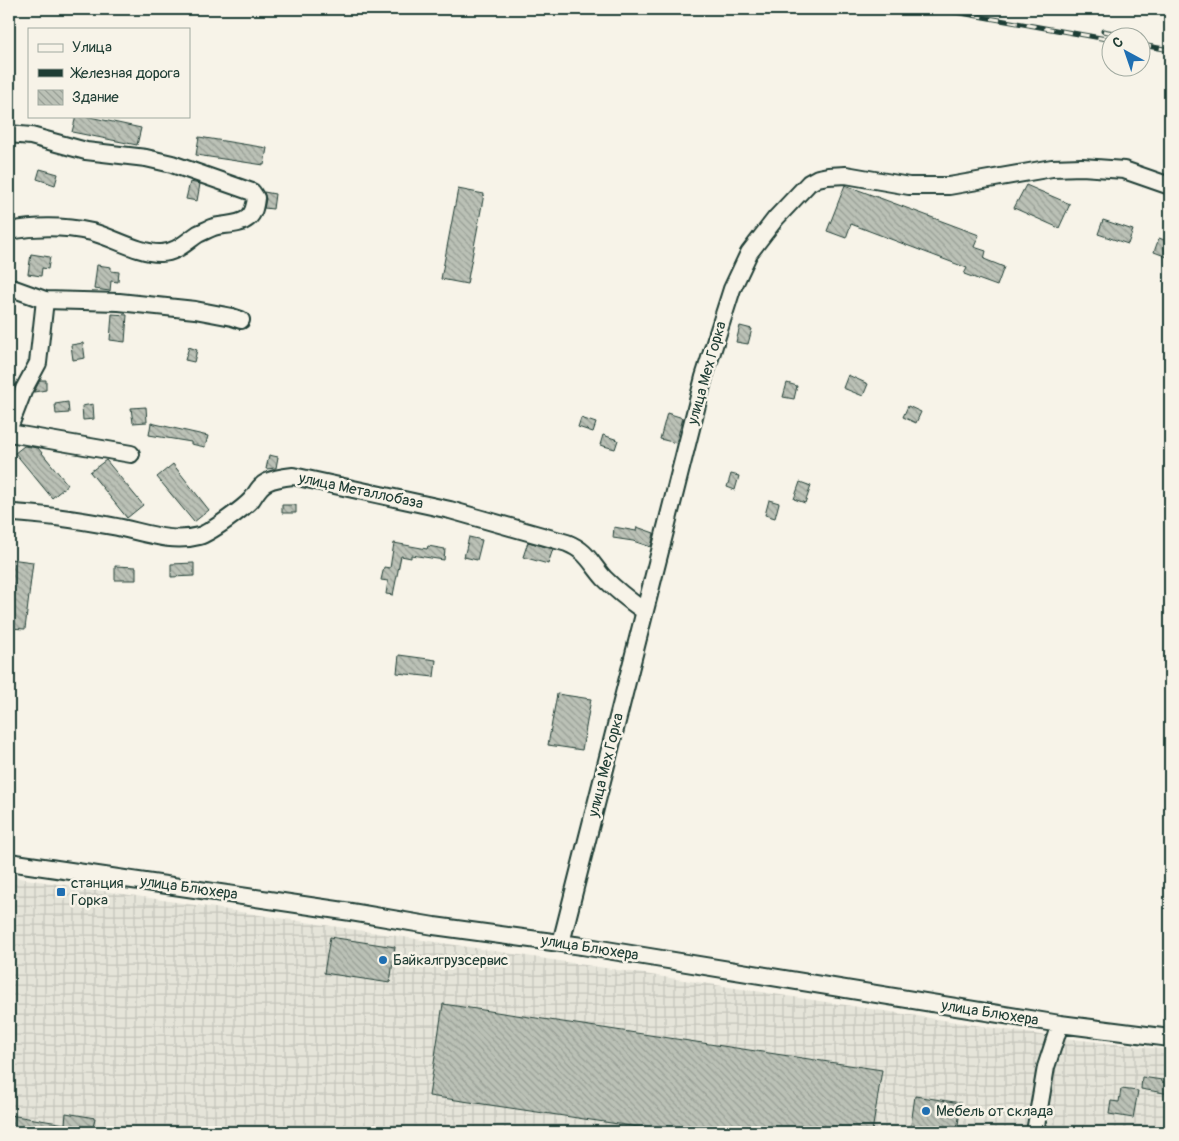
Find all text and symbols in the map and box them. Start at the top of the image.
legend [28,28,190,118]
north arrow [1102,28,1152,78]
text: С [1109,33,1127,52]
text: Улица [72,38,112,57]
text: Железная дорога [70,64,180,83]
text: Здание [72,88,119,107]
street label: улица Мех Горка [683,319,731,428]
street label: улица Металлобаза [296,468,425,513]
street label: улица Мех Горка [584,711,628,820]
street label: улица Блюхера [138,872,239,904]
place label: станция Горка [71,874,123,910]
marker: станция Горка [55,886,67,898]
street label: улица Блюхера [539,931,640,965]
place label: Байкалгрузсервис [393,951,509,970]
marker: Байкалгрузсервис [377,954,389,966]
street label: улица Блюхера [939,996,1040,1030]
place label: Мебель от склада [936,1102,1053,1121]
marker: Мебель от склада [920,1105,932,1117]

